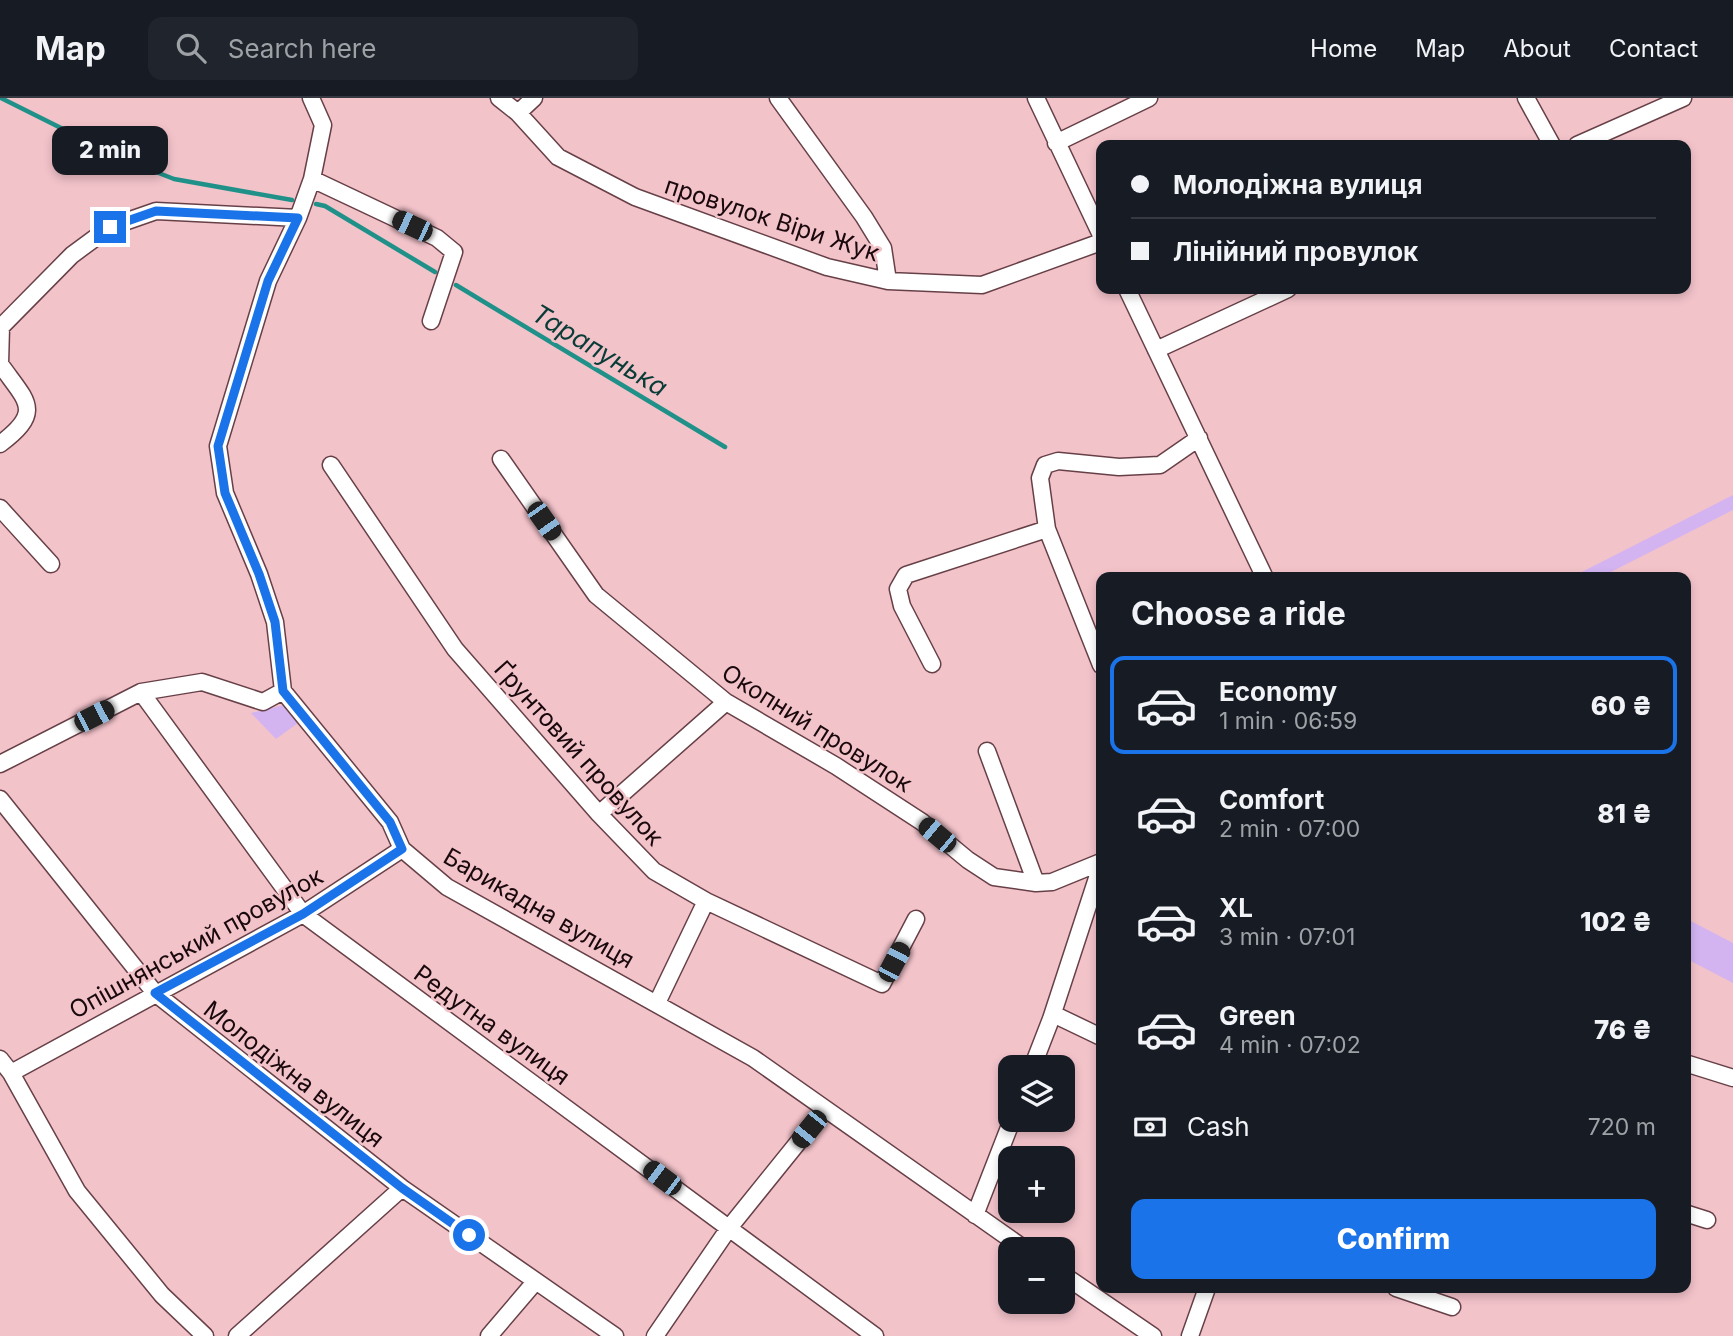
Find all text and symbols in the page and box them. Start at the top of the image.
search box [148,17,638,80]
text: Map [35,28,106,68]
icon: search [172,29,210,67]
text: Search here [228,33,376,64]
text: Home [1310,34,1377,63]
text: Map [1415,34,1465,63]
text: About [1503,34,1571,63]
text: Contact [1609,34,1698,63]
callout: 2 min [52,125,168,174]
text: 2 min [79,136,141,164]
text: Молодіжна вулиця [1173,169,1423,200]
street label: провулок Віри Жук [661,171,883,267]
car [389,208,436,244]
route end [94,211,126,243]
text: Лінійний провулок [1173,236,1418,267]
water label: Тарапунька [527,297,673,403]
car [524,498,565,544]
text: Choose a ride [1131,594,1346,633]
street label: Ґрунтовий провулок [488,655,670,851]
street label: Окопний провулок [716,658,918,798]
icon: car [1135,674,1198,737]
text: Economy [1219,676,1337,707]
text: 60 ₴ [1591,690,1652,721]
car [71,697,118,735]
text: 1 min · 06:59 [1219,707,1357,735]
icon: car [1135,782,1198,845]
text: Comfort [1219,784,1324,815]
text: 81 ₴ [1597,798,1652,829]
car [915,813,960,857]
text: 2 min · 07:00 [1219,815,1360,843]
street label: Барикадна вулиця [438,842,640,974]
street label: Опішнянський провулок [64,861,328,1025]
icon: car [1135,890,1198,953]
text: XL [1219,892,1253,923]
text: 102 ₴ [1580,906,1652,937]
text: 3 min · 07:01 [1219,923,1355,951]
car [875,939,914,985]
street label: Редутна вулиця [408,959,576,1091]
street label: Молодіжна вулиця [198,995,390,1153]
icon: car [1135,998,1198,1061]
text: Green [1219,1000,1296,1031]
text: 76 ₴ [1594,1014,1652,1045]
text: 4 min · 07:02 [1219,1031,1361,1059]
map controls [998,1055,1075,1314]
button: layers [998,1055,1075,1132]
car [788,1106,831,1152]
icon: cash [1131,1108,1169,1146]
text: Cash [1187,1111,1250,1142]
text: 720 m [1588,1113,1656,1141]
button: + [998,1146,1075,1223]
car [639,1157,686,1199]
button: Confirm [1131,1199,1656,1279]
route start [453,1219,485,1251]
button: − [998,1237,1075,1314]

